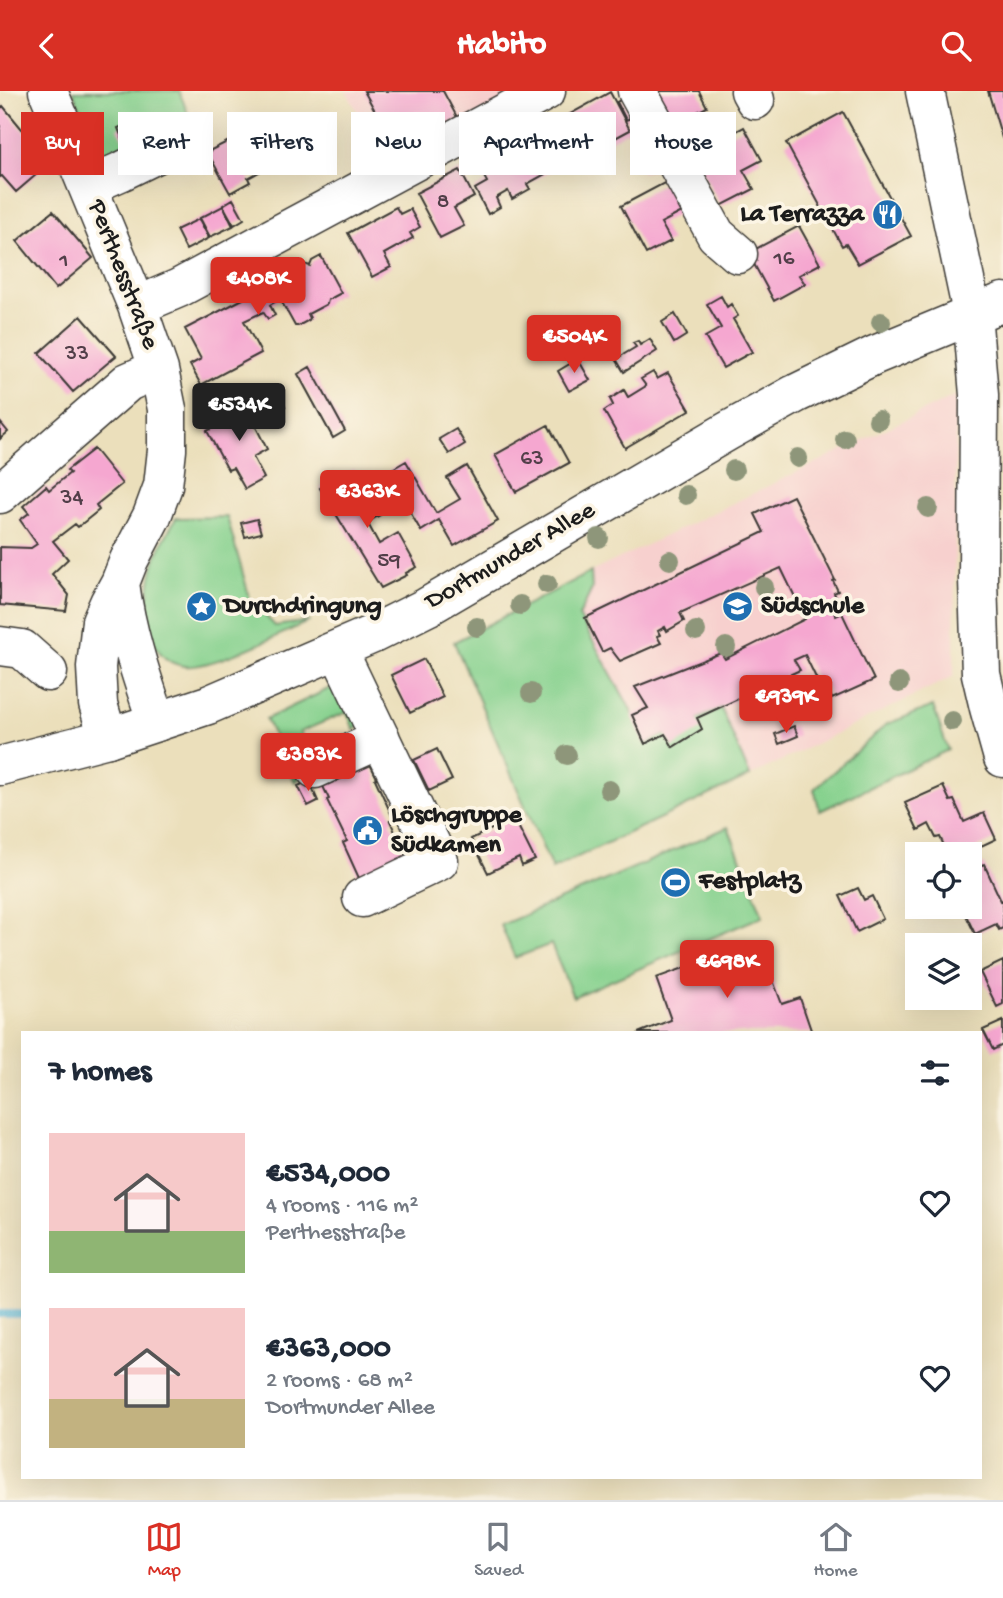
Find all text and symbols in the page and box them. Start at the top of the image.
icon: back [28,27,66,65]
text: Habito [457,27,546,65]
icon: search [937,27,975,65]
chip: Buy [21,112,104,175]
chip: Rent [118,112,213,175]
chip: Filters [227,112,337,175]
chip: New [351,112,445,175]
chip: Apartment [459,112,616,175]
chip: House [630,112,736,175]
house number: 8 [437,189,449,216]
street label: Perthesstraße [79,195,165,355]
restaurant icon: La Terrazza [870,198,904,232]
place label: La Terrazza [740,200,866,231]
house number: 16 [773,246,795,273]
house number: 1 [58,248,69,275]
pin: €408K [209,257,307,317]
text: €408K [227,266,289,293]
pin: €504K [525,315,623,375]
text: €504K [543,324,605,351]
house number: 33 [64,341,89,368]
pin: €534K [190,383,288,443]
text: €534K [208,392,270,419]
house number: 63 [520,446,544,473]
pin: €363K [318,471,416,530]
text: €363K [336,479,398,506]
house number: 34 [60,485,84,512]
street label: Dortmunder Allee [419,496,602,619]
house number: 59 [377,548,401,575]
place icon: Durchdringung [184,590,218,624]
school or university icon: Südschule [721,590,755,624]
place label: Durchdringung [222,592,382,623]
place label: Südschule [761,592,866,623]
pin: €939K [737,675,835,735]
text: €939K [755,684,817,711]
pin: €383K [259,733,357,793]
text: €383K [277,742,339,769]
place label: Löschgruppe Südkamen [391,801,523,862]
public building icon: Löschgruppe Südkamen [351,814,385,848]
map controls [905,842,982,1010]
button: locate [905,842,982,919]
sports icon: Festplatz [659,865,693,899]
place label: Festplatz [698,867,802,898]
button: layers [905,933,982,1010]
pin: €698K [678,941,776,1000]
text: €698K [696,949,758,976]
icon: filters [916,1054,954,1092]
text: 7 homes [49,1056,151,1091]
text: €534,000 [266,1158,390,1193]
icon: home [105,1161,189,1245]
icon: heart [916,1184,954,1222]
text: 4 rooms · 116 m² [266,1193,418,1220]
text: Perthesstraße [266,1220,405,1247]
text: €363,000 [266,1333,391,1368]
icon: home [105,1336,189,1420]
icon: heart [916,1359,954,1397]
text: 2 rooms · 68 m² [266,1368,413,1395]
text: Dortmunder Allee [266,1395,435,1422]
tab: Map [145,1518,183,1583]
tab: Saved [474,1518,523,1583]
tab: Home [814,1518,858,1583]

